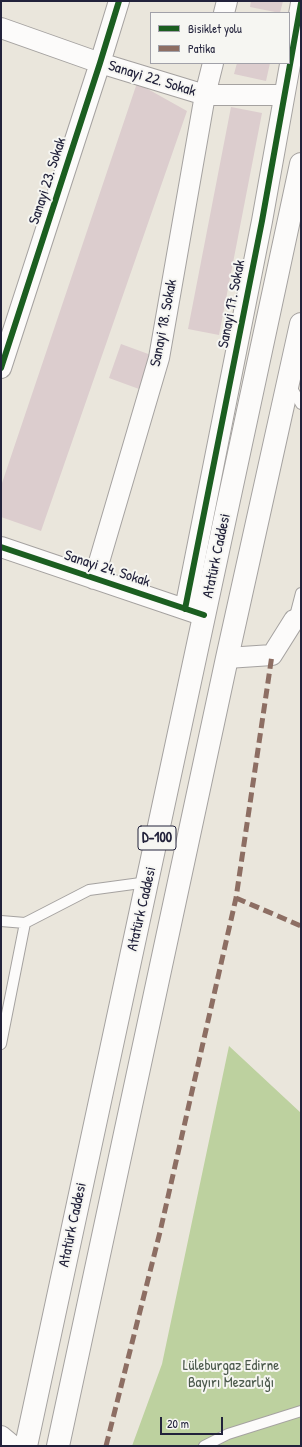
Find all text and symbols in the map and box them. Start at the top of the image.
legend [150,12,290,64]
text: Bisiklet yolu [188,20,242,37]
text: Patika [188,40,215,57]
street label: Sanayi 22. Sokak [106,57,198,101]
street label: Sanayi 23. Sokak [25,135,71,227]
street label: Sanayi 17. Sokak [215,258,249,350]
street label: Sanayi 18. Sokak [147,278,181,368]
street label: Atatürk Caddesi [199,512,235,600]
street label: Sanayi 24. Sokak [62,547,152,591]
road number: D-100 [138,826,176,850]
street label: Atatürk Caddesi [124,865,160,953]
street label: Atatürk Caddesi [55,1181,91,1269]
park label: Lüleburgaz Edirne Bayırı Mezarlığı [183,1357,279,1392]
scale bar [162,1409,225,1435]
text: 20 m [167,1415,189,1432]

